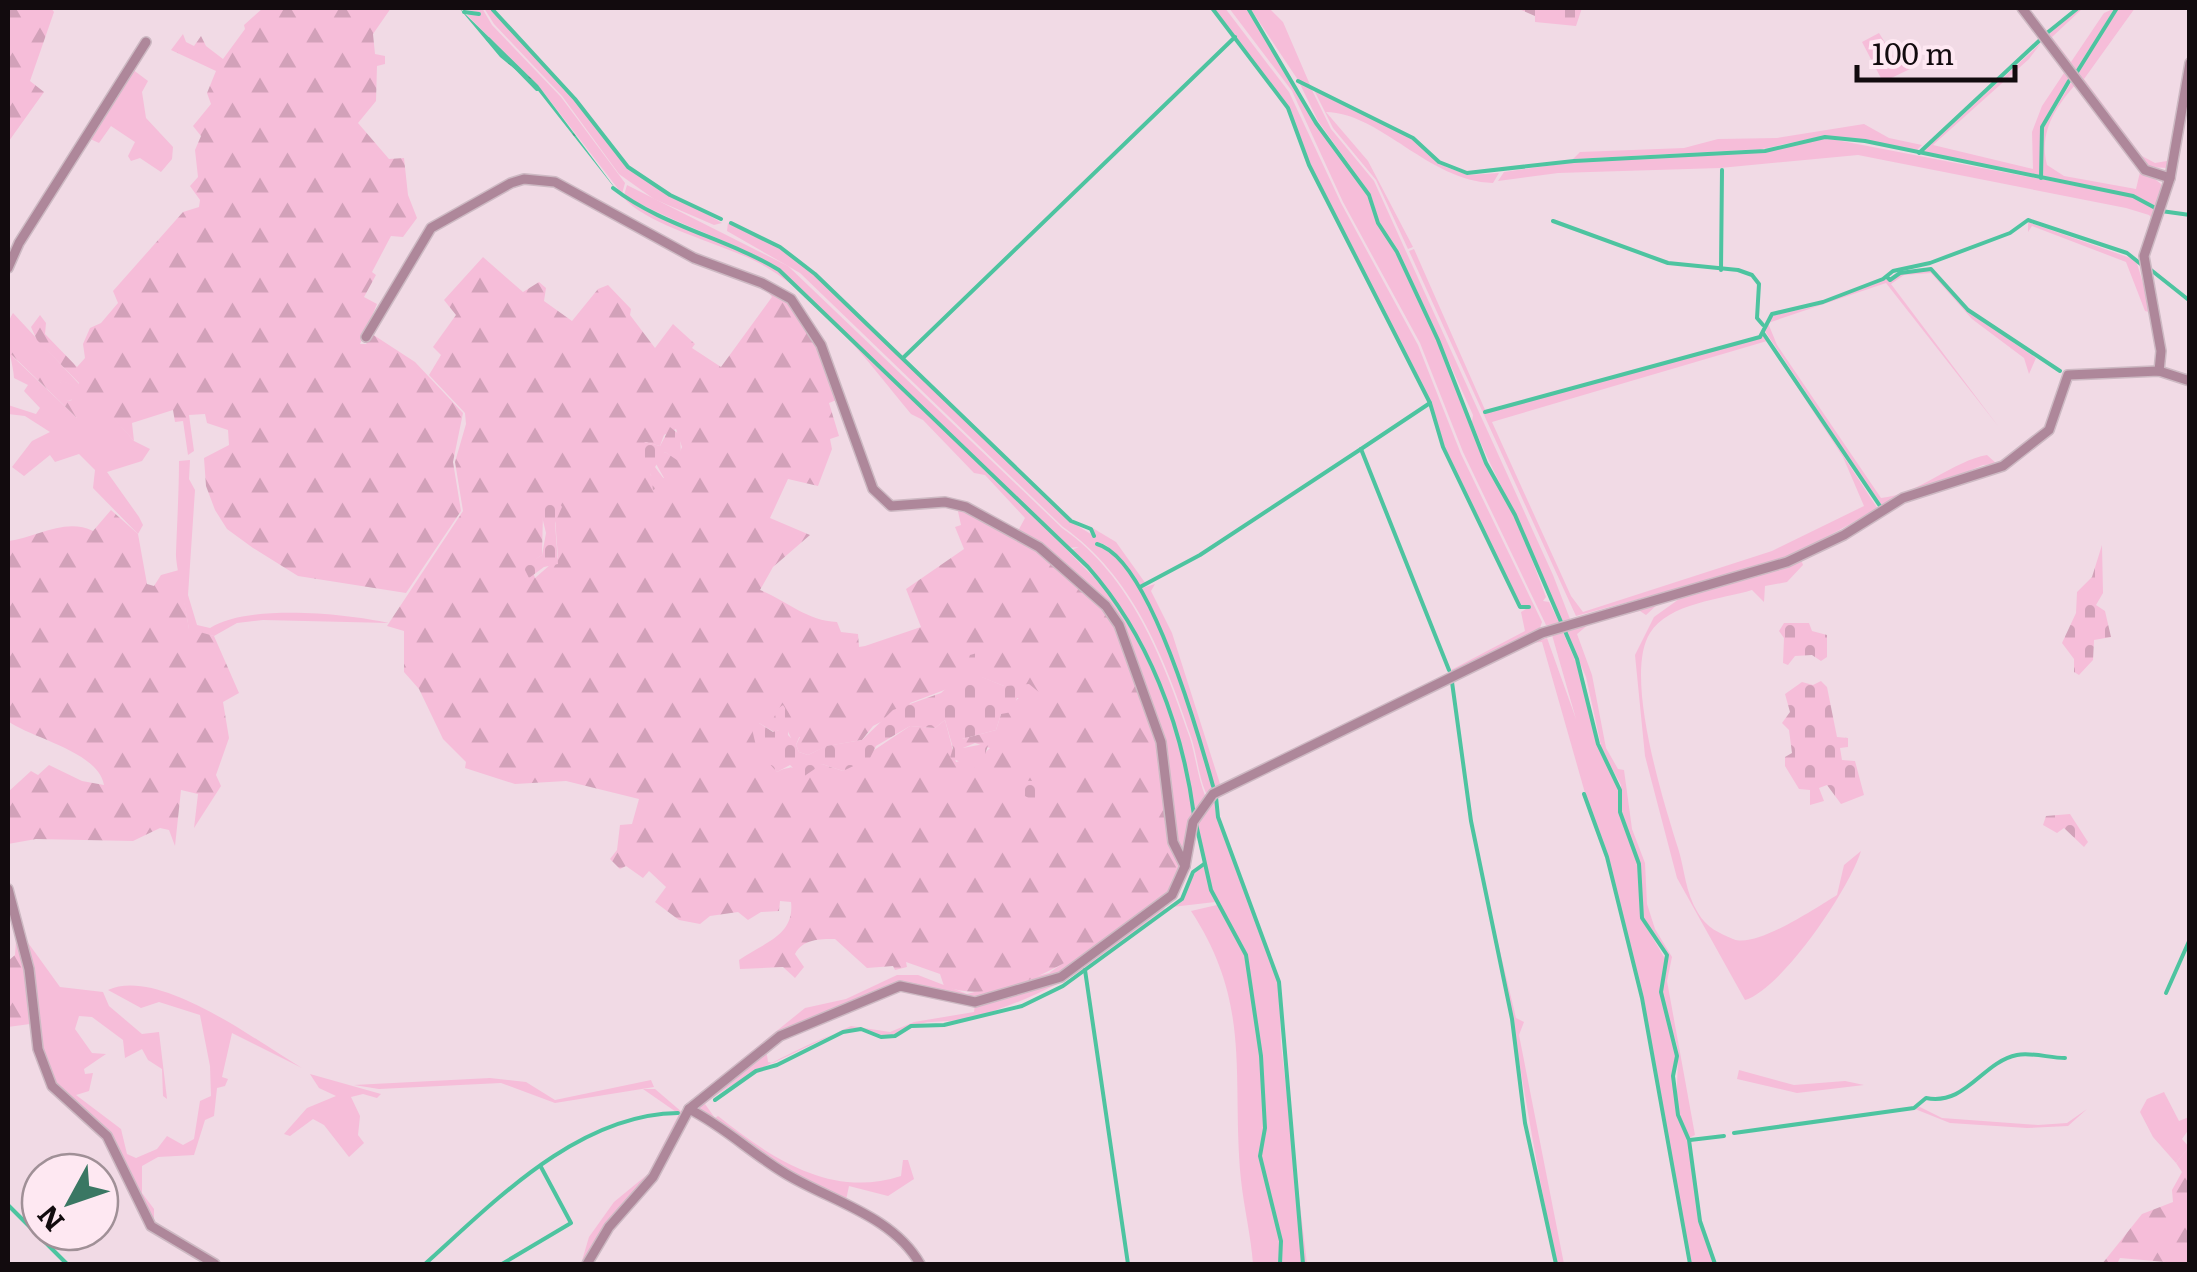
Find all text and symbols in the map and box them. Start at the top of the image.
scale bar [1857,20,2014,82]
text: 100 m [1872,30,1954,74]
north arrow [20,1152,120,1252]
text: N [26,1197,73,1242]

